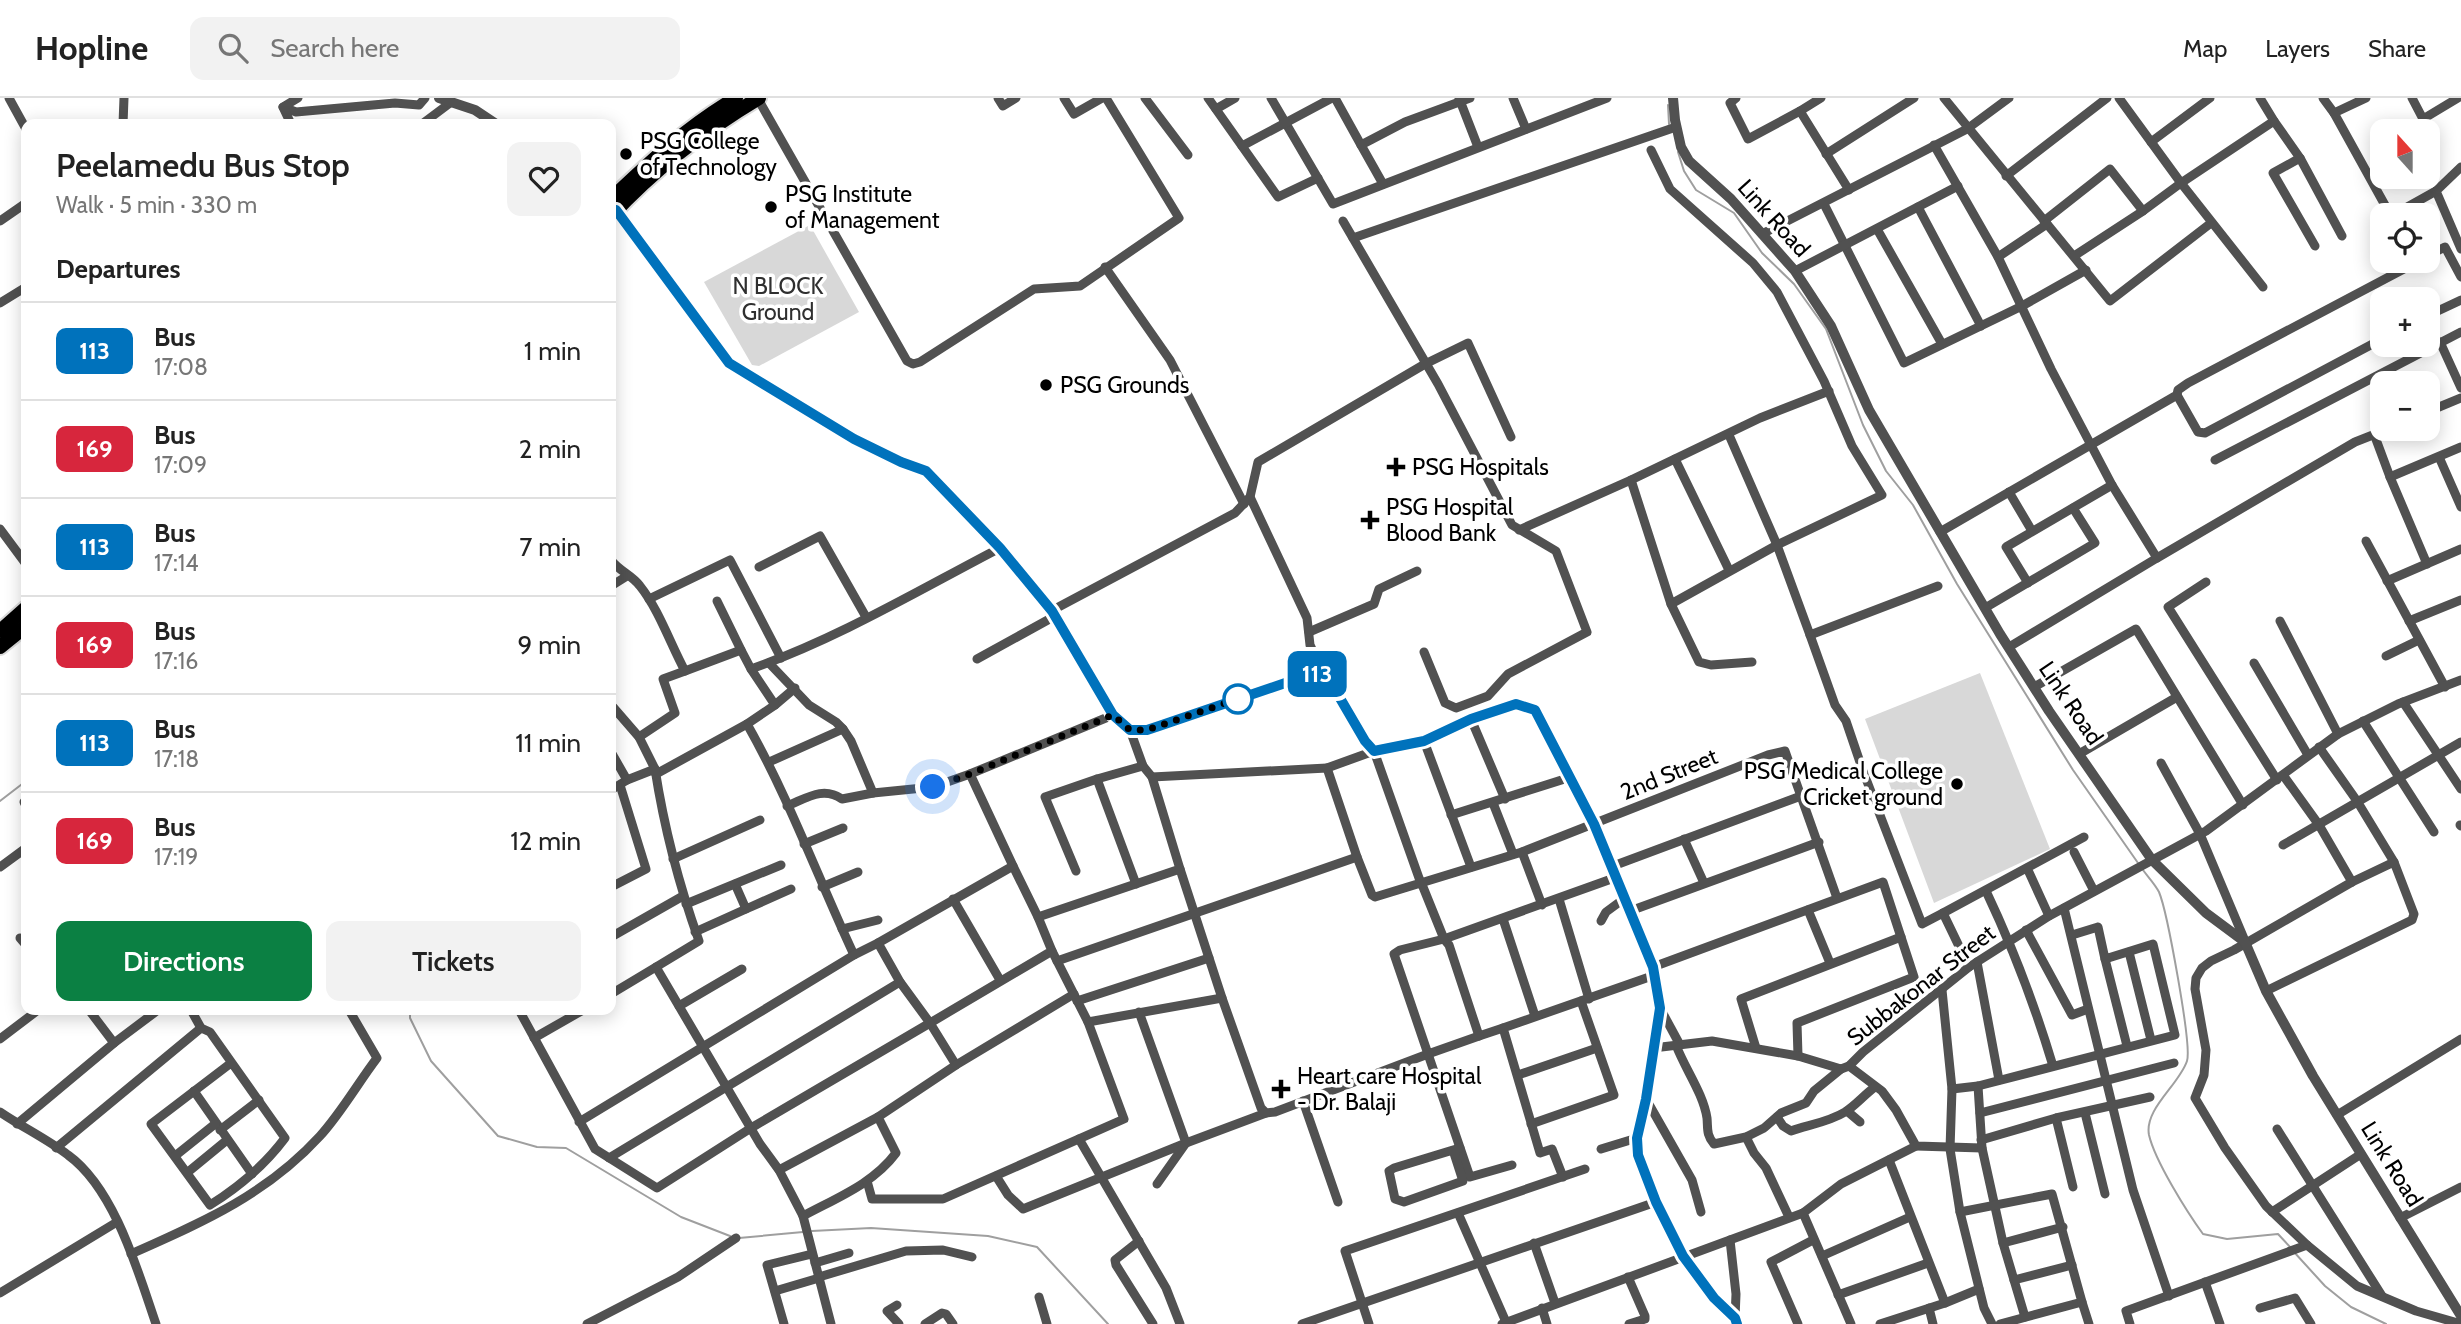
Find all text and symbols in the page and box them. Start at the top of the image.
search box [190,17,680,80]
text: Hopline [35,28,148,68]
icon: search [214,29,252,67]
text: Search here [270,32,399,64]
text: Map [2183,34,2227,63]
text: Layers [2265,34,2330,63]
text: Share [2368,34,2426,63]
north arrow [2370,119,2440,189]
map controls [2370,119,2440,441]
place label: PSG College of Technology [640,127,777,181]
button: heart [507,142,581,216]
text: Peelamedu Bus Stop [56,145,350,185]
marker: PSG College of Technology [618,146,634,162]
street label: Link Road [1732,173,1816,263]
place label: PSG Institute of Management [785,180,940,234]
text: Walk · 5 min · 330 m [56,191,257,219]
marker: PSG Institute of Management [763,199,779,215]
button: locate [2370,203,2440,273]
text: Departures [56,253,180,285]
park label: N BLOCK Ground [733,272,823,326]
button: + [2370,287,2440,357]
text: Bus [154,321,195,353]
text: 1 min [524,335,581,367]
text: 113 [79,336,110,365]
text: 17:08 [154,353,208,381]
place label: PSG Grounds [1060,371,1189,399]
button: − [2370,371,2440,441]
marker: PSG Grounds [1038,377,1054,393]
text: Bus [154,419,195,451]
text: 2 min [519,433,581,465]
text: 169 [77,434,112,463]
text: 17:09 [154,451,207,479]
place label: PSG Hospitals [1412,453,1549,481]
marker: PSG Hospitals [1386,457,1406,477]
place label: PSG Hospital Blood Bank [1386,493,1514,547]
marker: PSG Hospital Blood Bank [1360,510,1380,530]
text: Bus [154,517,195,549]
text: 7 min [519,531,581,563]
text: 113 [79,532,110,561]
text: 17:14 [154,549,199,577]
text: Bus [154,615,195,647]
text: 9 min [518,629,581,661]
text: 169 [77,630,112,659]
text: 17:16 [154,647,198,675]
line badge: 113 [1277,651,1357,697]
street label: Link Road [2033,656,2109,750]
text: 113 [1302,659,1332,688]
unlabelled marker [1223,684,1253,714]
text: Bus [154,713,195,745]
text: 11 min [515,727,581,759]
text: 113 [79,728,110,757]
street label: 2nd Street [1616,742,1722,806]
text: 17:18 [154,745,199,773]
place label: PSG Medical College Cricket ground [1744,757,1943,811]
your location [915,769,950,804]
marker: PSG Medical College Cricket ground [1949,776,1965,792]
text: Bus [154,811,195,843]
text: 12 min [510,825,581,857]
text: 169 [77,826,112,855]
text: 17:19 [154,843,198,871]
street label: Subbakonar Street [1842,918,2001,1051]
button: Directions [56,921,312,1001]
button: Tickets [326,921,581,1001]
place label: Heart care Hospital - Dr. Balaji [1297,1062,1482,1116]
marker: Heart care Hospital - Dr. Balaji [1271,1079,1291,1099]
street label: Link Road [2355,1116,2429,1212]

